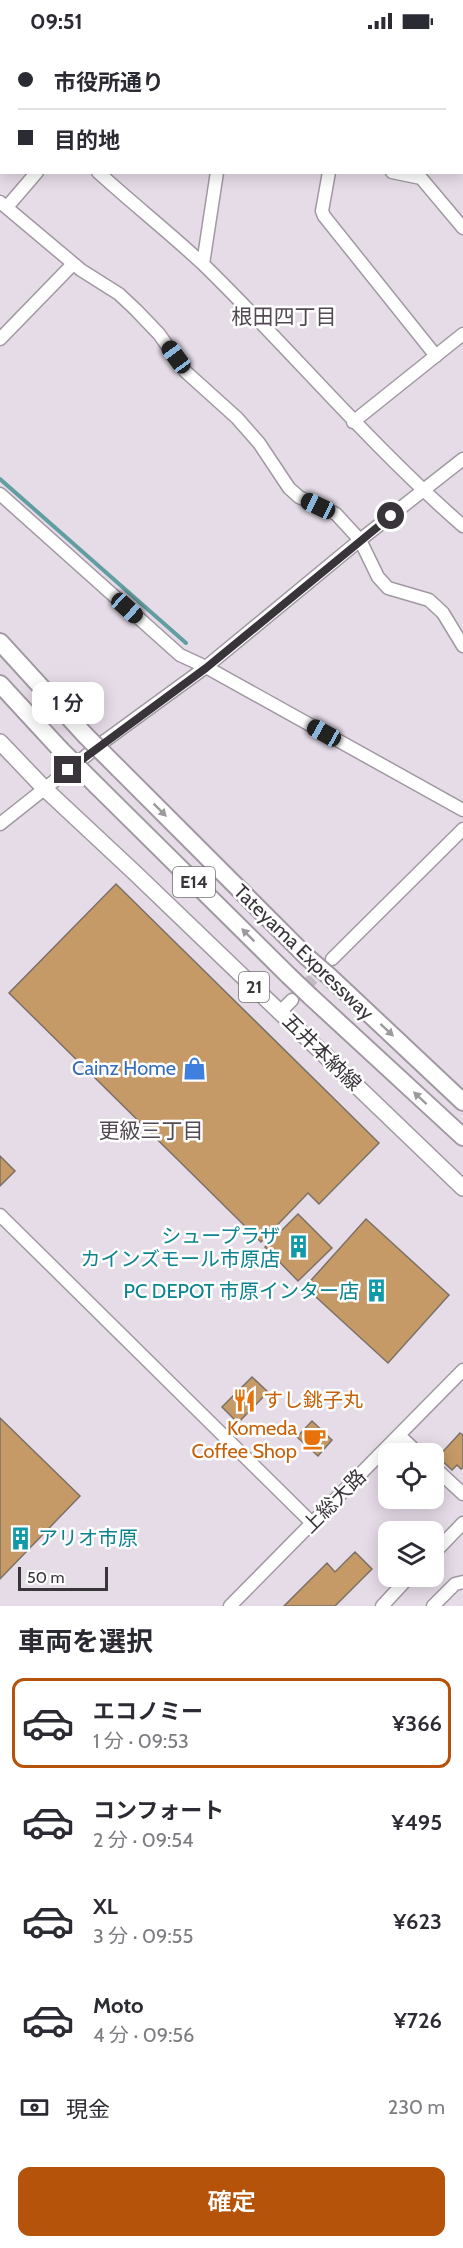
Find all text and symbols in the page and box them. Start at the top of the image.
text: 09:51 [30,8,83,35]
text: 市役所通り [54,69,164,96]
text: 目的地 [54,127,120,154]
district label: 根田四丁目 [232,304,337,329]
car [158,337,194,377]
car [298,490,338,522]
route start [377,502,404,529]
car [108,589,146,627]
callout: 1 分 [32,683,104,725]
text: 1 分 [52,691,84,715]
car [304,716,344,750]
route end [54,756,81,783]
one-way arrow [153,803,167,817]
road number: E14 [173,867,215,897]
street label: Tateyama Expressway [229,879,379,1025]
one-way arrow [240,928,255,942]
road number: 21 [239,972,269,1002]
street label: 五井本納線 [278,1009,366,1095]
one-way arrow [379,1023,394,1037]
shop icon: Cainz Home [181,1055,207,1081]
place label: Cainz Home [72,1056,176,1080]
one-way arrow [413,1092,428,1105]
district label: 更級三丁目 [99,1118,204,1143]
place label: シュープラザ カインズモール市原店 [80,1224,280,1271]
building icon: シュープラザ カインズモール市原店 [285,1234,311,1260]
building icon: PC DEPOT 市原インター店 [364,1278,390,1304]
place label: PC DEPOT 市原インター店 [124,1279,359,1303]
restaurant icon: すし銚子丸 [232,1387,258,1413]
place label: すし銚子丸 [263,1388,363,1412]
place label: Komeda Coffee Shop [192,1416,297,1463]
cafe icon: Komeda Coffee Shop [302,1426,328,1452]
map controls [378,1443,444,1587]
button: locate [378,1443,444,1509]
street label: 上総大路 [297,1464,371,1538]
button: layers [378,1521,444,1587]
building icon: アリオ市原 [7,1525,33,1551]
place label: アリオ市原 [38,1526,138,1550]
scale bar [18,1564,108,1592]
text: 50 m [27,1568,64,1587]
text: 車両を選択 [18,1625,153,1658]
icon: car [21,1696,75,1750]
text: エコノミー [93,1698,203,1725]
text: ¥366 [392,1710,442,1737]
text: 1 分 · 09:53 [93,1729,189,1753]
icon: car [21,1795,75,1849]
text: コンフォート [93,1797,224,1824]
text: ¥495 [391,1809,442,1836]
text: 2 分 · 09:54 [93,1828,194,1852]
text: XL [93,1893,118,1920]
icon: car [21,1894,75,1948]
text: ¥623 [393,1908,442,1935]
text: 3 分 · 09:55 [93,1924,193,1948]
text: Moto [93,1992,144,2019]
icon: car [21,1993,75,2047]
text: ¥726 [394,2007,442,2034]
text: 4 分 · 09:56 [93,2023,194,2047]
icon: cash [18,2091,51,2124]
text: 230 m [388,2095,445,2119]
text: 現金 [66,2096,110,2123]
button: 確定 [18,2167,445,2236]

